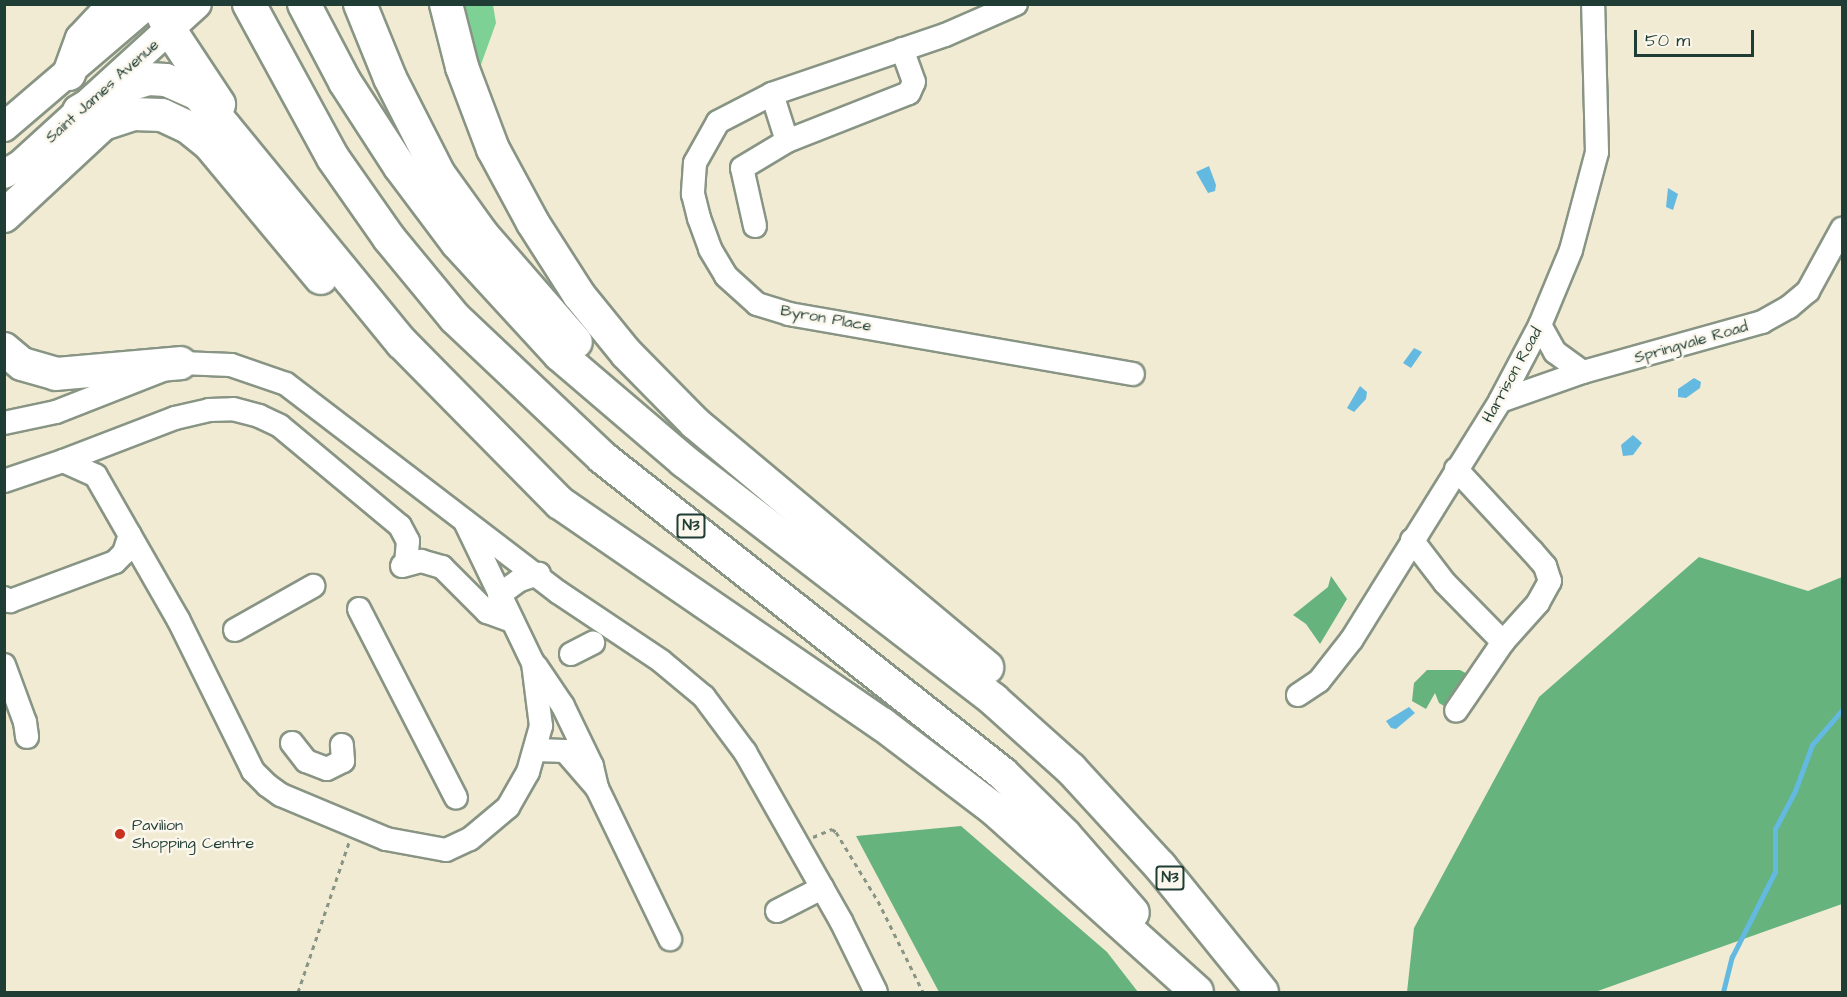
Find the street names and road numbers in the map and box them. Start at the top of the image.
street label: Saint James Avenue [41,35,163,147]
street label: Byron Place [779,301,873,335]
street label: Springvale Road [1632,317,1750,367]
street label: Harrison Road [1478,324,1546,426]
road number: N3 [676,514,706,538]
road number: N3 [1155,866,1185,890]

